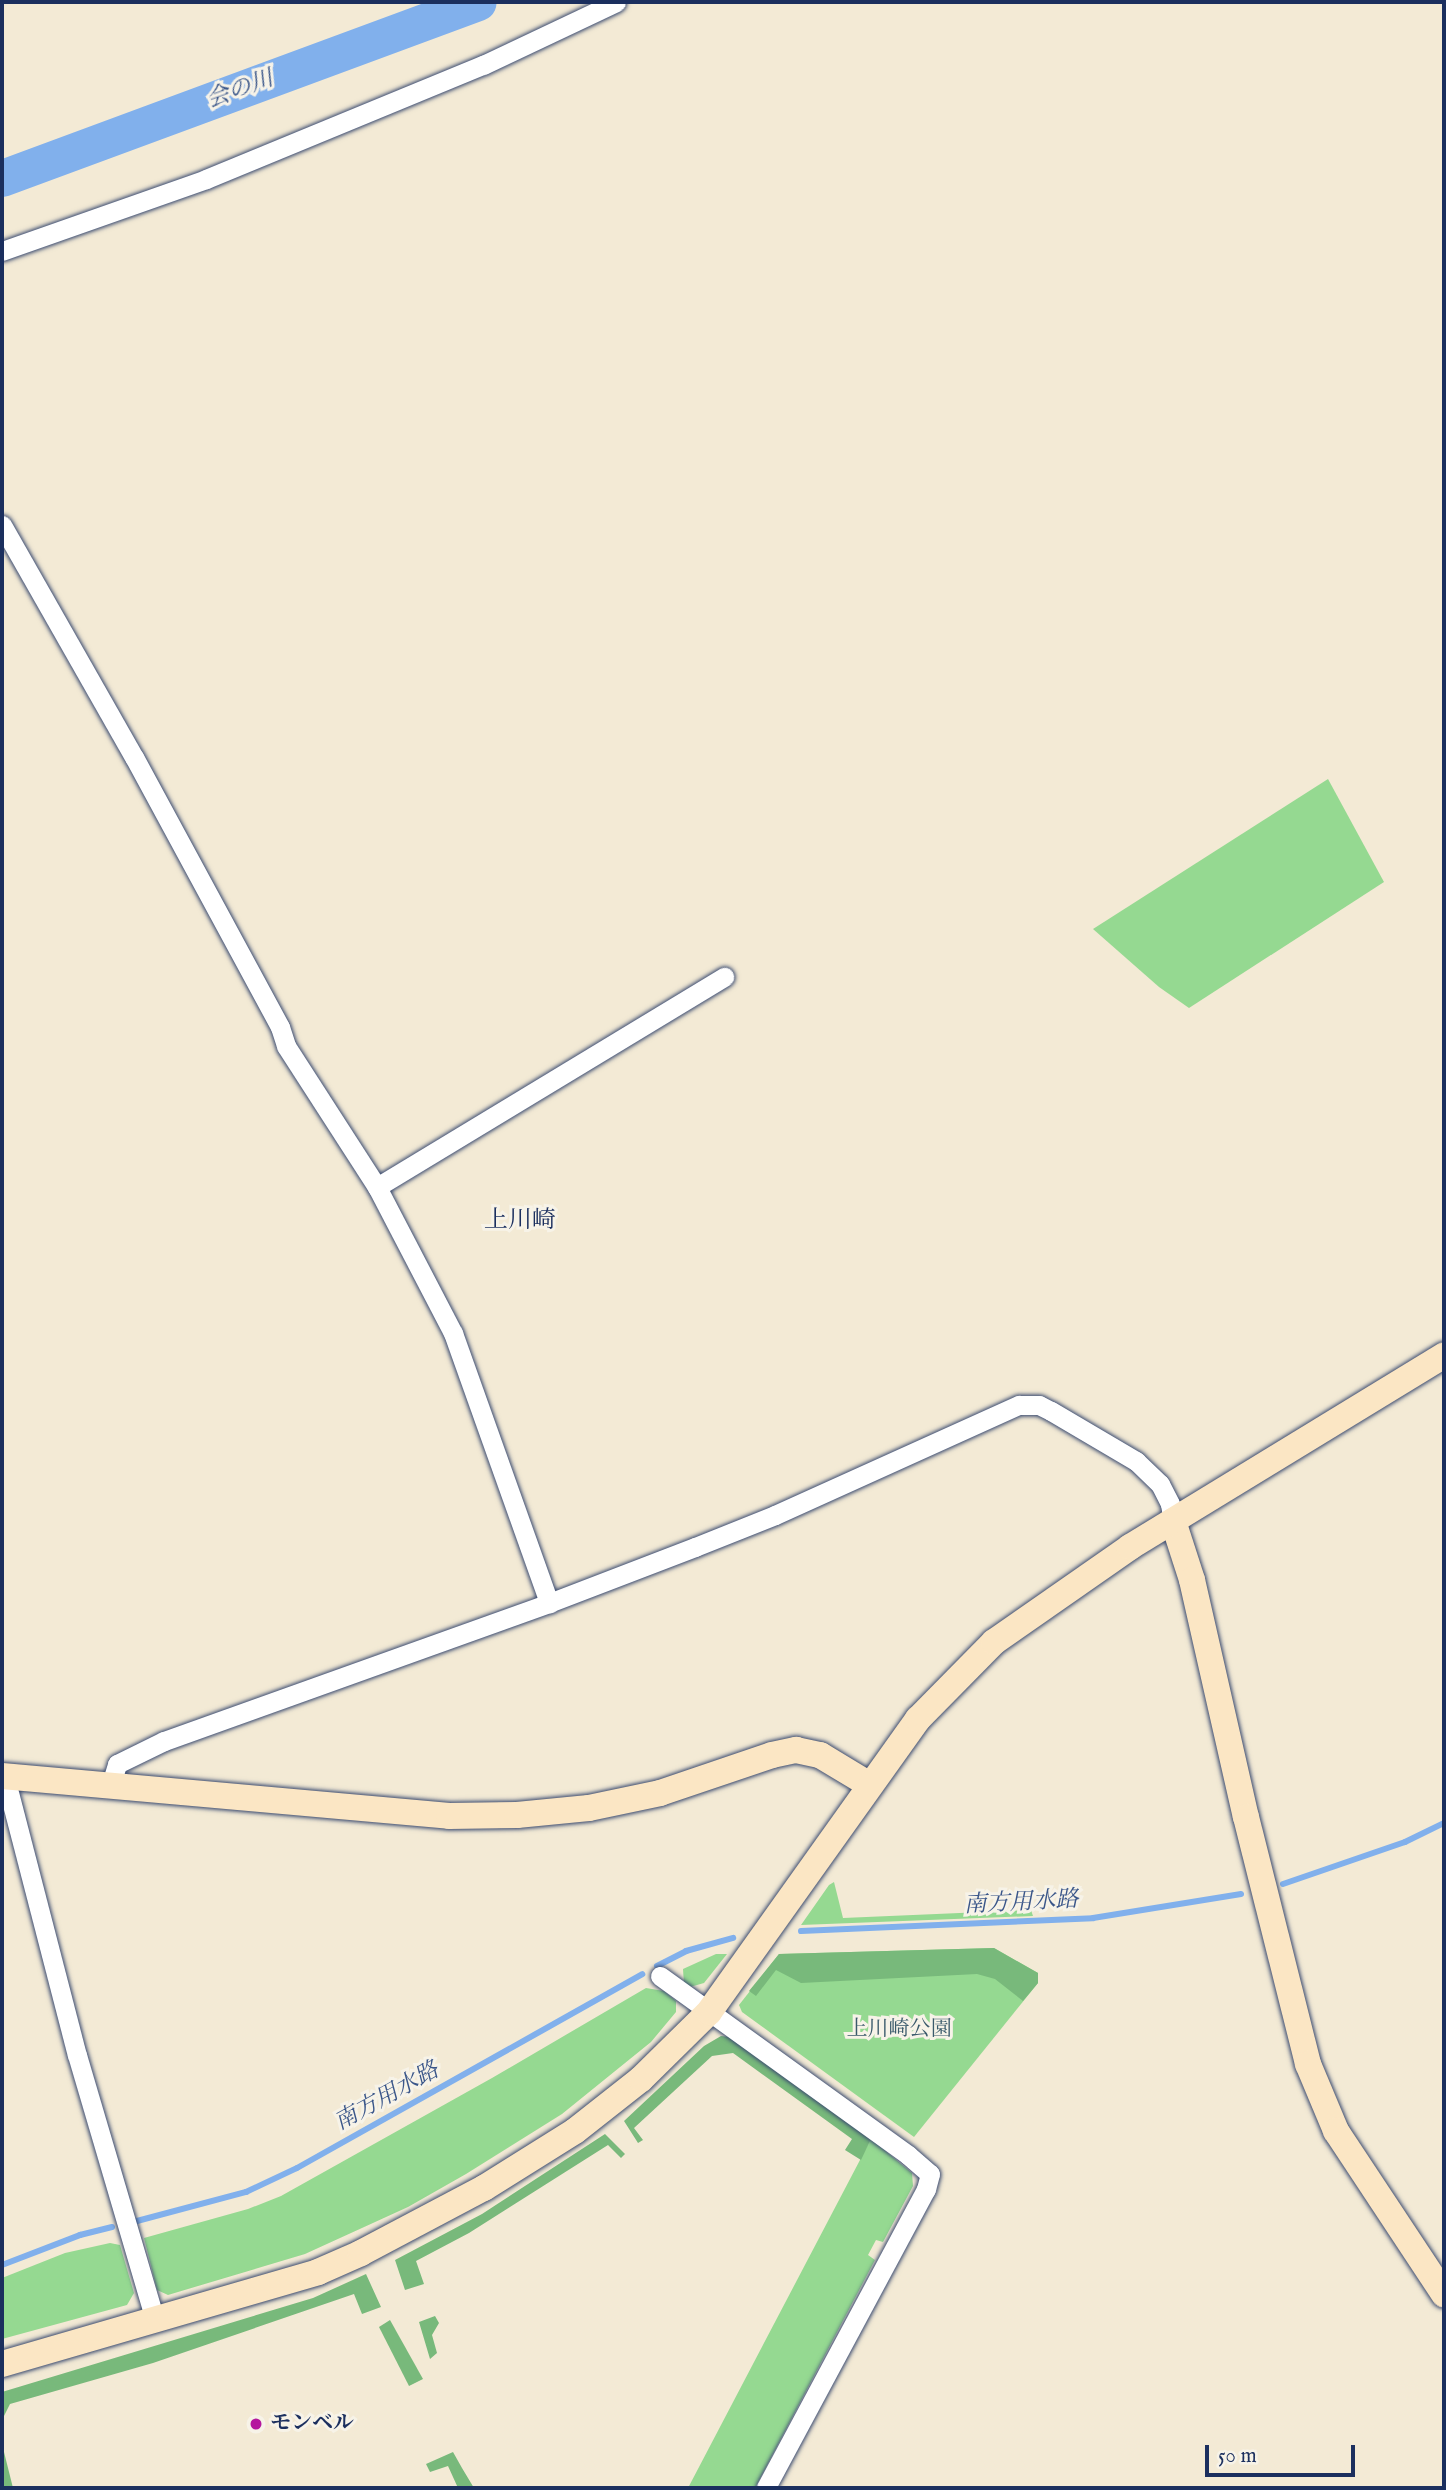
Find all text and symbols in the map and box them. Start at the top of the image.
water label: 会の川 [203,65,277,115]
district label: 上川崎 [484,1207,556,1235]
water label: 南方用水路 [963,1886,1079,1920]
park label: 上川崎公園 [847,2017,951,2043]
water label: 南方用水路 [330,2057,444,2137]
place label: モンベル [270,2411,354,2437]
marker: モンベル [248,2416,264,2432]
scale bar [1208,2430,1358,2474]
text: 50 m [1218,2443,1257,2470]

